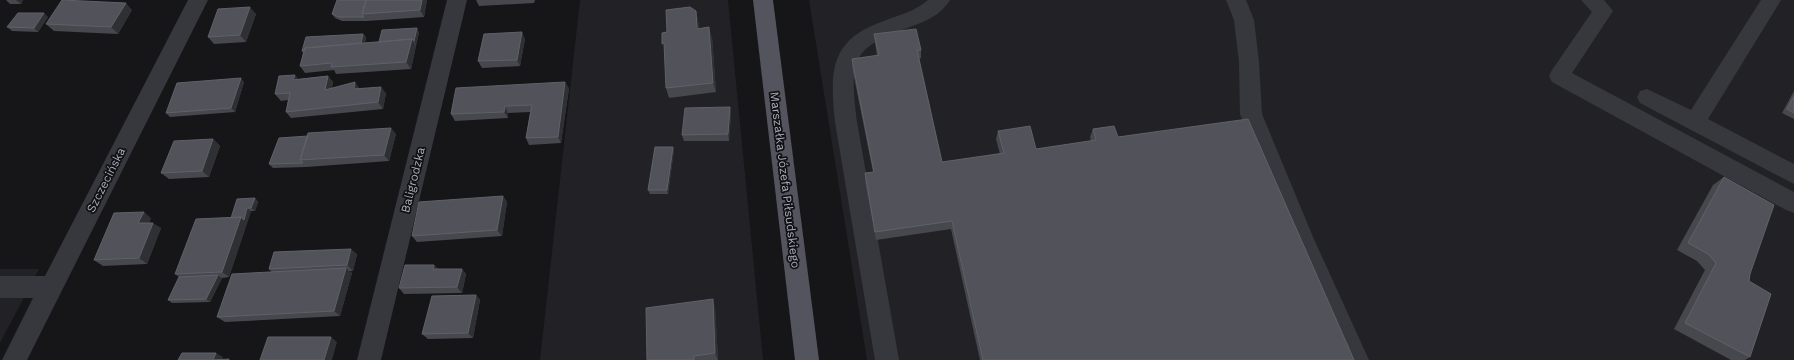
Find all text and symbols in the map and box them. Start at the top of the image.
street label: Marszałka Józefa Piłsudskiego [767,91,803,269]
street label: Szczecińska [84,145,128,215]
street label: Baligrodzka [398,146,428,214]

